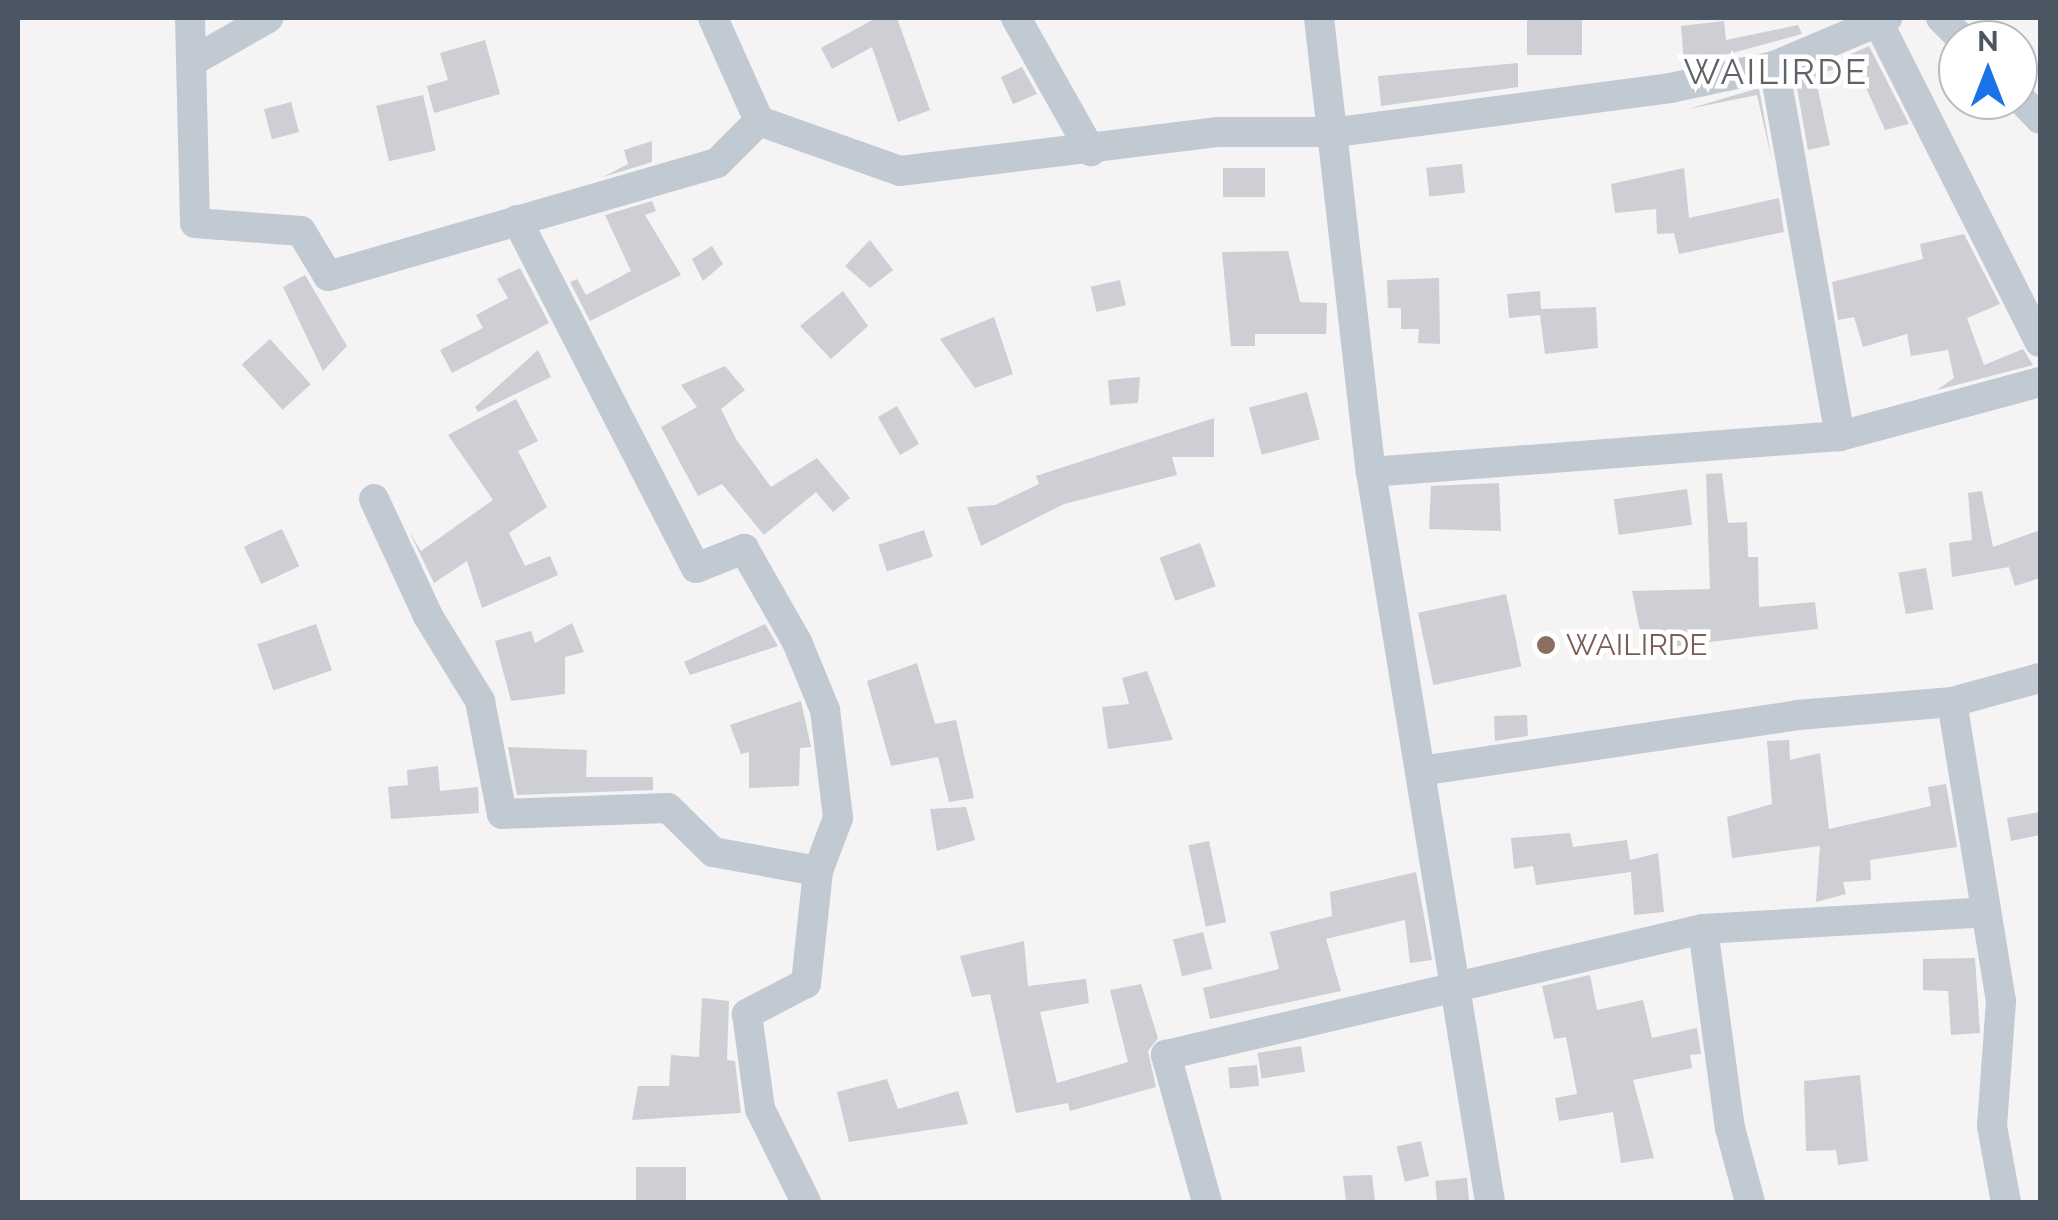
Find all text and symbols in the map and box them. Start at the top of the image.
north arrow [1938,20,2038,120]
text: N [1977,25,1999,58]
district label: WAILIRDE [1683,51,1869,93]
place label: WAILIRDE [1566,627,1708,663]
marker: WAILIRDE [1535,634,1557,656]

